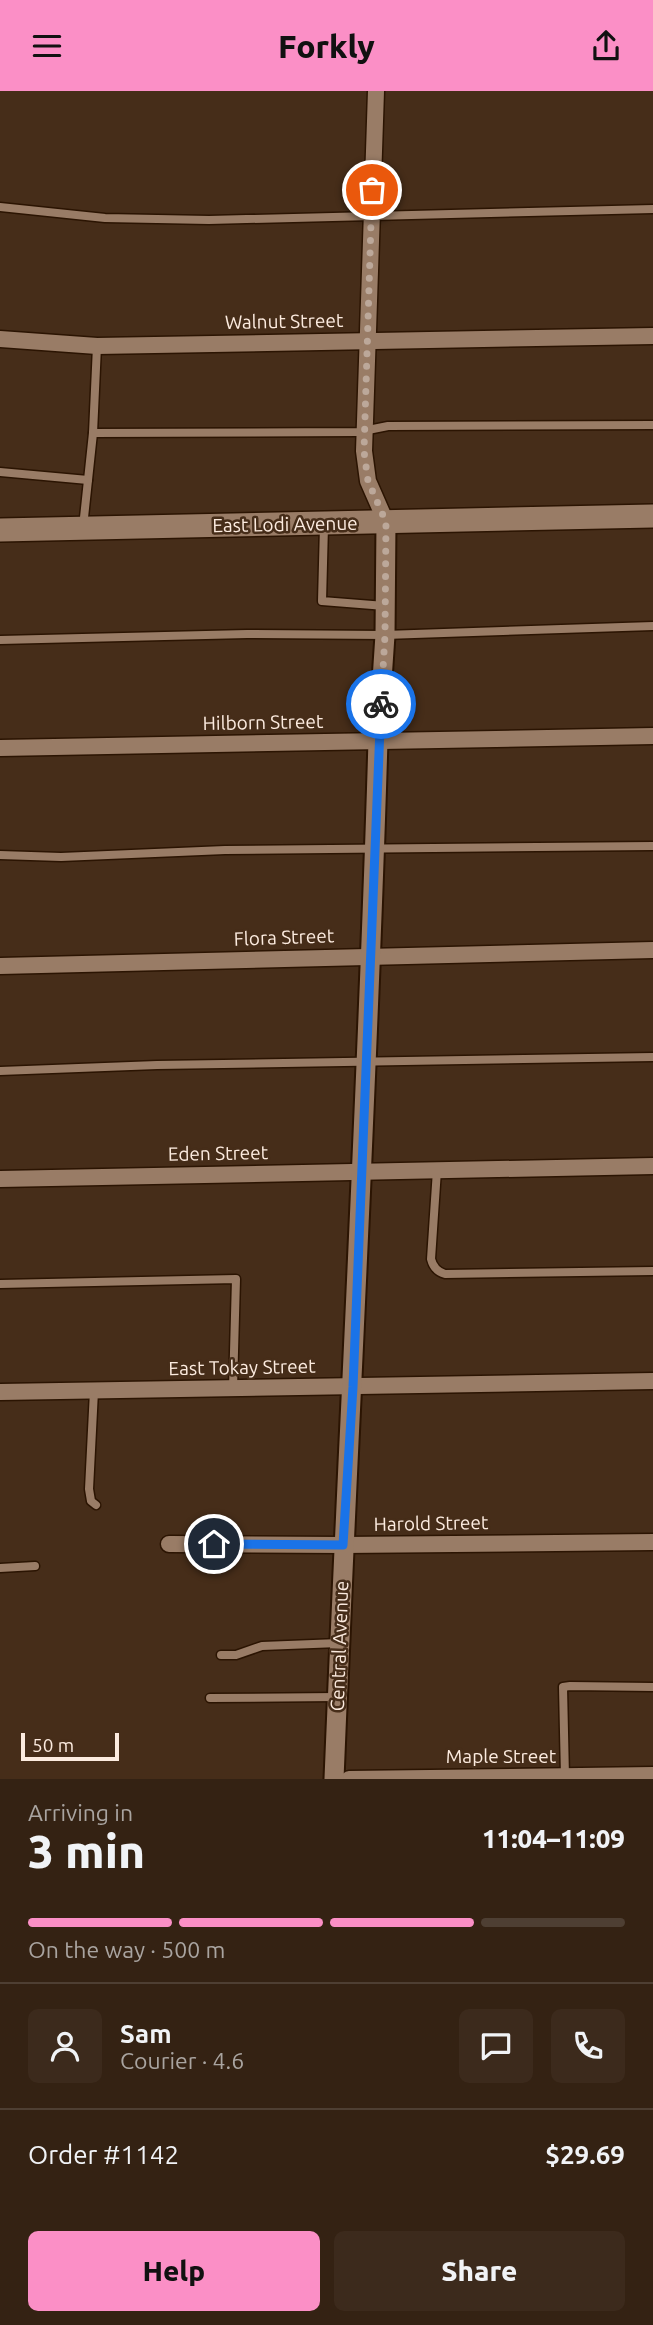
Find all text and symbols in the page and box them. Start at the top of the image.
icon: menu [28,27,66,65]
icon: share [587,27,625,65]
text: Forkly [278,28,375,64]
pin [342,160,402,220]
icon: bag [353,171,391,209]
street label: Walnut Street [225,309,344,333]
street label: East Lodi Avenue [212,512,358,536]
courier [346,669,416,739]
icon: bike [362,685,400,723]
street label: Hilborn Street [203,710,324,734]
street label: Flora Street [233,924,335,950]
street label: Eden Street [168,1141,269,1165]
street label: East Tokay Street [168,1355,316,1379]
street label: Harold Street [373,1511,489,1535]
pin [184,1514,244,1574]
icon: home [195,1525,233,1563]
street label: Central Avenue [326,1580,352,1712]
scale bar [21,1730,119,1762]
text: 50 m [32,1734,74,1756]
street label: Maple Street [446,1745,557,1767]
text: Arriving in [28,1800,133,1825]
text: 11:04–11:09 [482,1824,625,1853]
text: 3 min [28,1825,145,1877]
text: On the way · 500 m [28,1937,225,1962]
button: person [28,2009,102,2083]
button: chat [459,2009,533,2083]
button: phone [551,2009,625,2083]
text: Sam [120,2019,172,2048]
text: Courier · 4.6 [120,2048,244,2073]
text: Order #1142 [28,2140,179,2169]
text: $29.69 [545,2140,625,2169]
button: Help [28,2231,320,2311]
button: Share [334,2231,625,2311]

